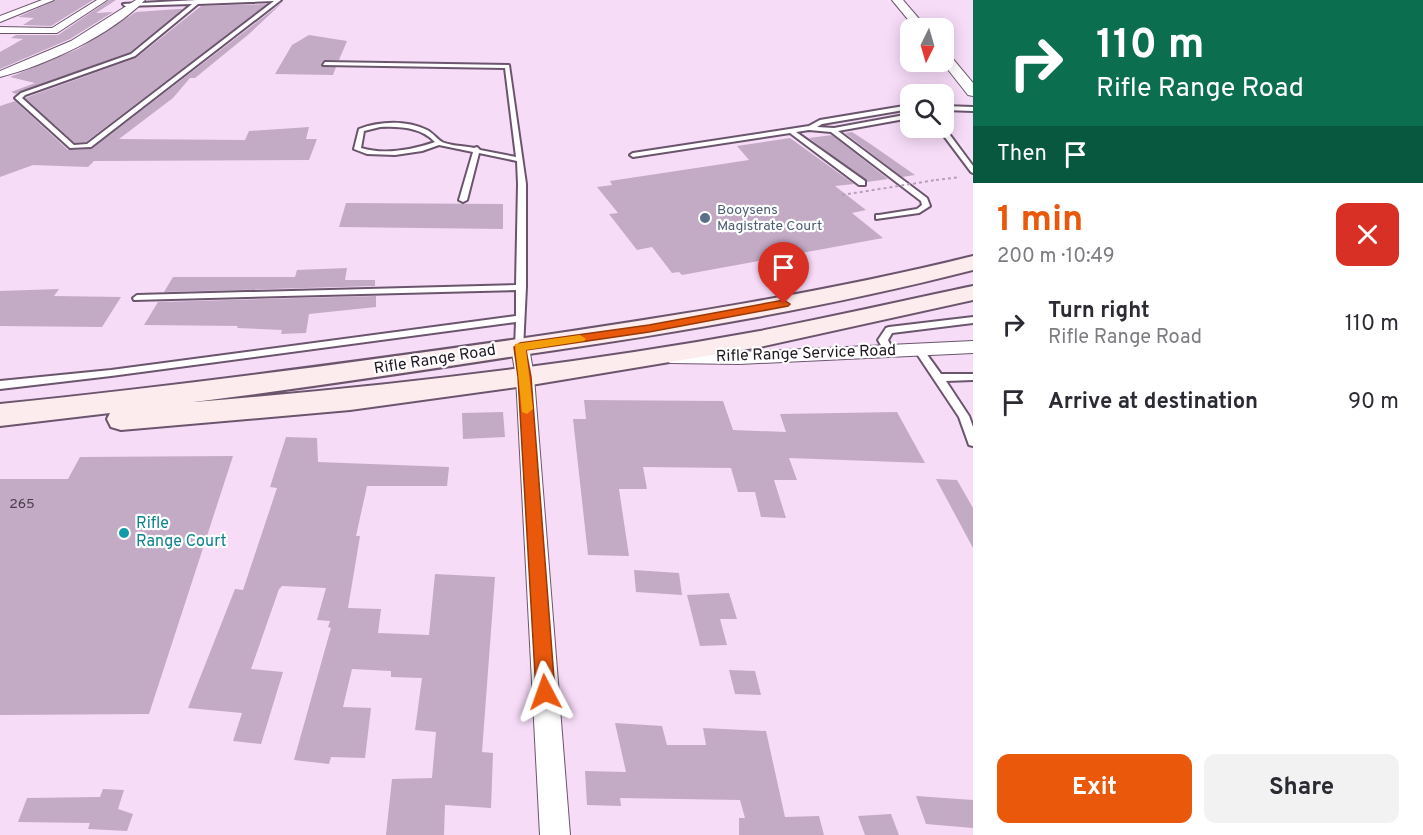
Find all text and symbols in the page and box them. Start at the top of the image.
north arrow [900,18,954,72]
map controls [900,18,954,138]
text: 110 m [1096,20,1205,73]
icon: right [997,24,1075,102]
text: Rifle Range Road [1096,72,1304,106]
button: search [900,84,954,138]
icon: arrive [1059,138,1092,171]
text: Then [997,141,1047,168]
text: 1 min [997,198,1083,244]
place label: Booysens Magistrate Court [717,202,822,235]
button: close [1336,203,1399,266]
marker: Booysens Magistrate Court [698,211,712,225]
pin [758,242,809,304]
text: 200 m · 10:49 [997,244,1115,270]
icon: arrive [767,251,800,284]
text: Turn right [1048,298,1150,325]
icon: right [997,308,1030,341]
text: 110 m [1345,311,1399,338]
text: Rifle Range Road [1048,325,1202,351]
street label: Rifle Range Road [373,340,497,380]
street label: Rifle Range Service Road [715,341,897,367]
icon: arrive [997,386,1030,419]
text: Arrive at destination [1048,389,1258,416]
text: 90 m [1348,389,1399,416]
house number: 265 [9,496,35,513]
place label: Rifle Range Court [136,514,227,552]
marker: Rifle Range Court [117,526,131,540]
position arrow [513,660,577,724]
button: Exit [997,754,1192,823]
button: Share [1204,754,1399,823]

